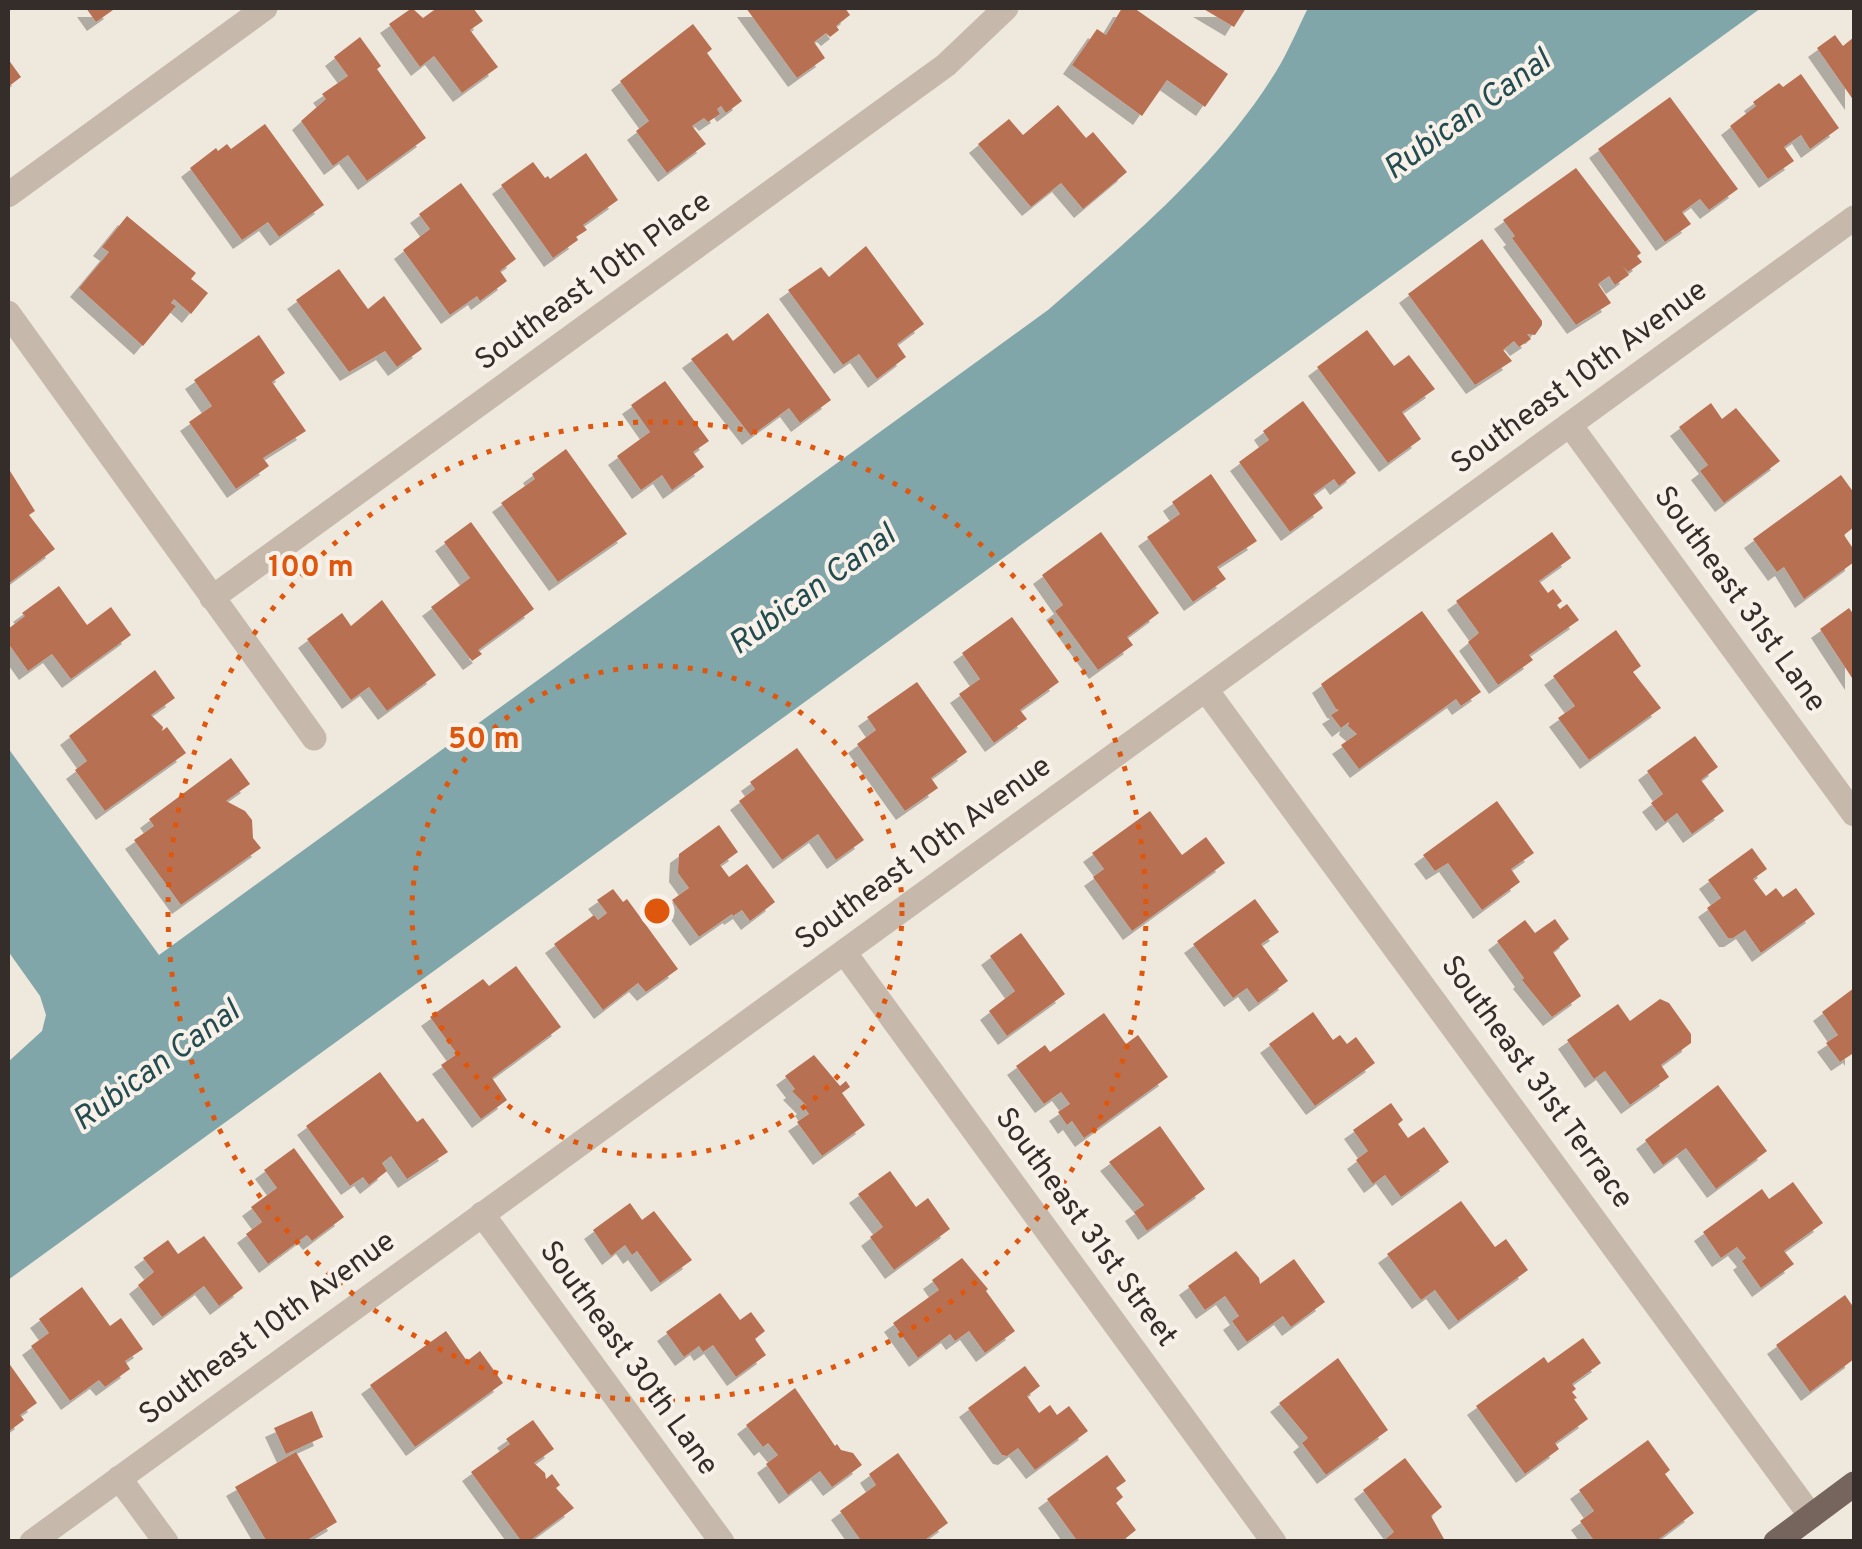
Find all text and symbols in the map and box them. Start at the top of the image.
water label: Rubican Canal [1376,41,1561,190]
street label: Southeast 10th Place [469,184,719,380]
street label: Southeast 10th Avenue [1445,273,1715,483]
street label: Southeast 31st Lane [1645,480,1833,720]
water label: Rubican Canal [721,516,906,665]
text: 100 m [268,550,354,587]
text: 50 m [448,722,520,759]
street label: Southeast 10th Avenue [789,749,1059,959]
centre of rings [639,893,675,929]
street label: Southeast 31st Terrace [1432,949,1640,1217]
water label: Rubican Canal [65,992,250,1141]
street label: Southeast 31st Street [986,1101,1184,1355]
street label: Southeast 10th Avenue [133,1224,403,1434]
street label: Southeast 30th Lane [530,1234,726,1484]

